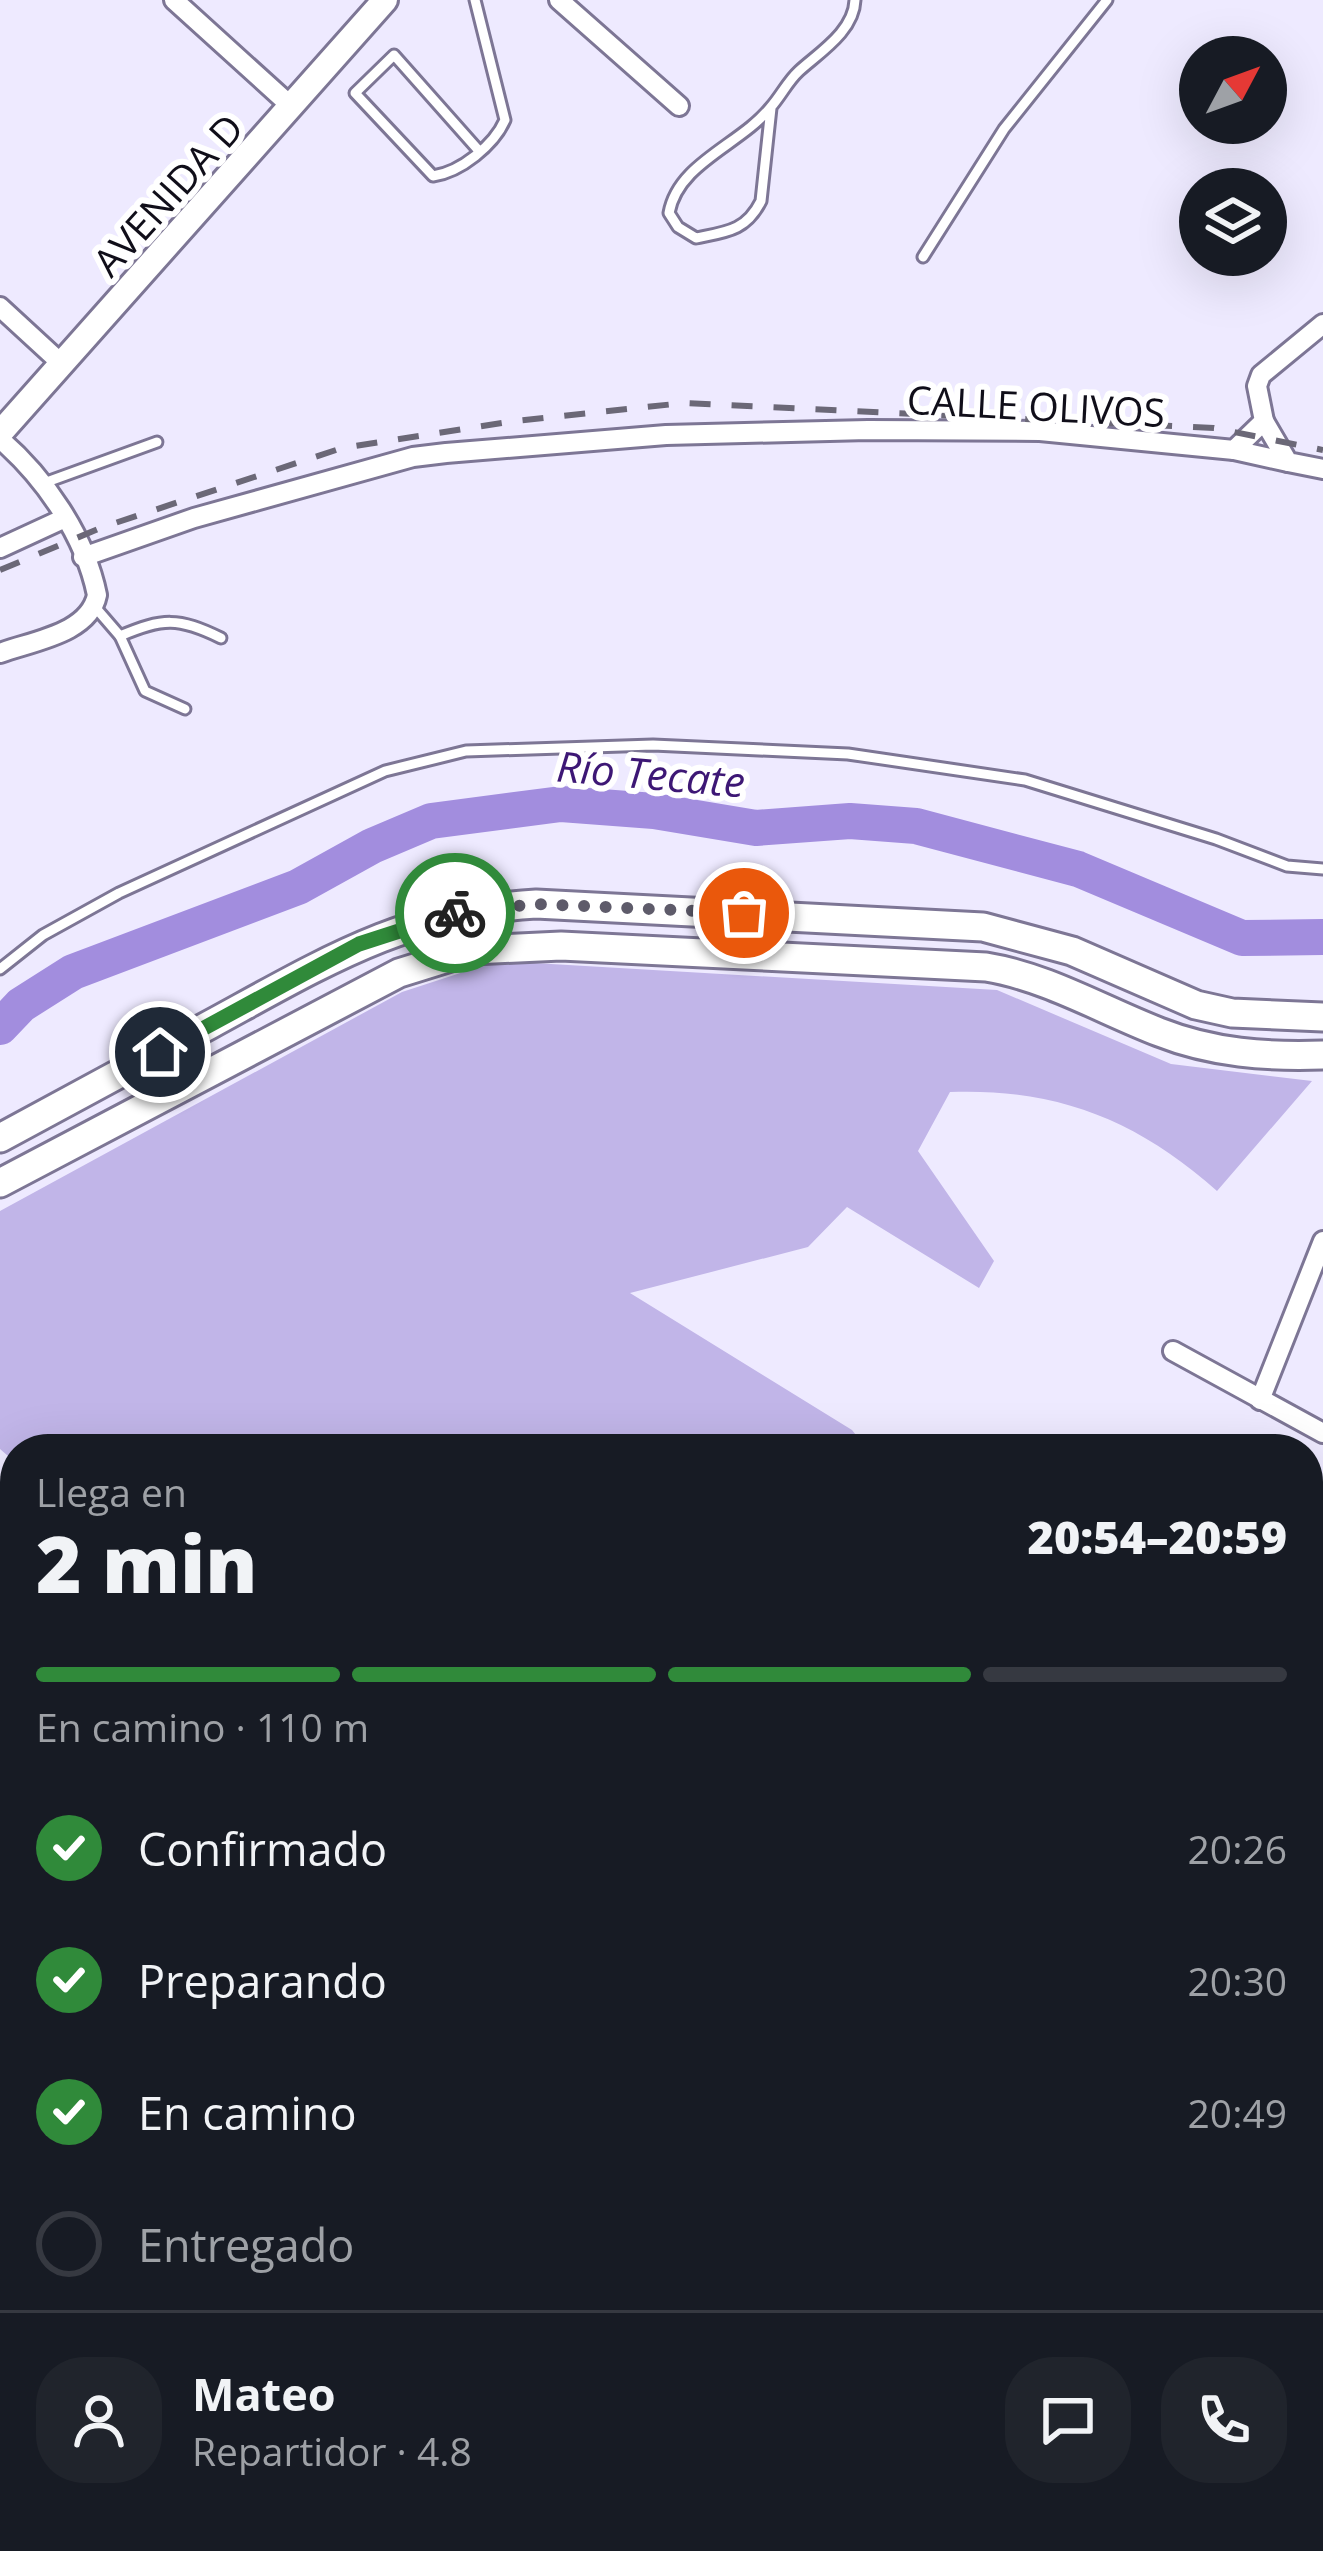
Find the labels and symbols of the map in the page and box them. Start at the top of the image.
north arrow [1179,36,1287,144]
street label: AVENIDA D [80,101,254,287]
street label: CALLE OLIVOS [906,372,1166,438]
water label: Río Tecate [555,736,747,810]
courier [395,853,515,973]
pin [693,862,795,964]
pin [109,1001,211,1103]

